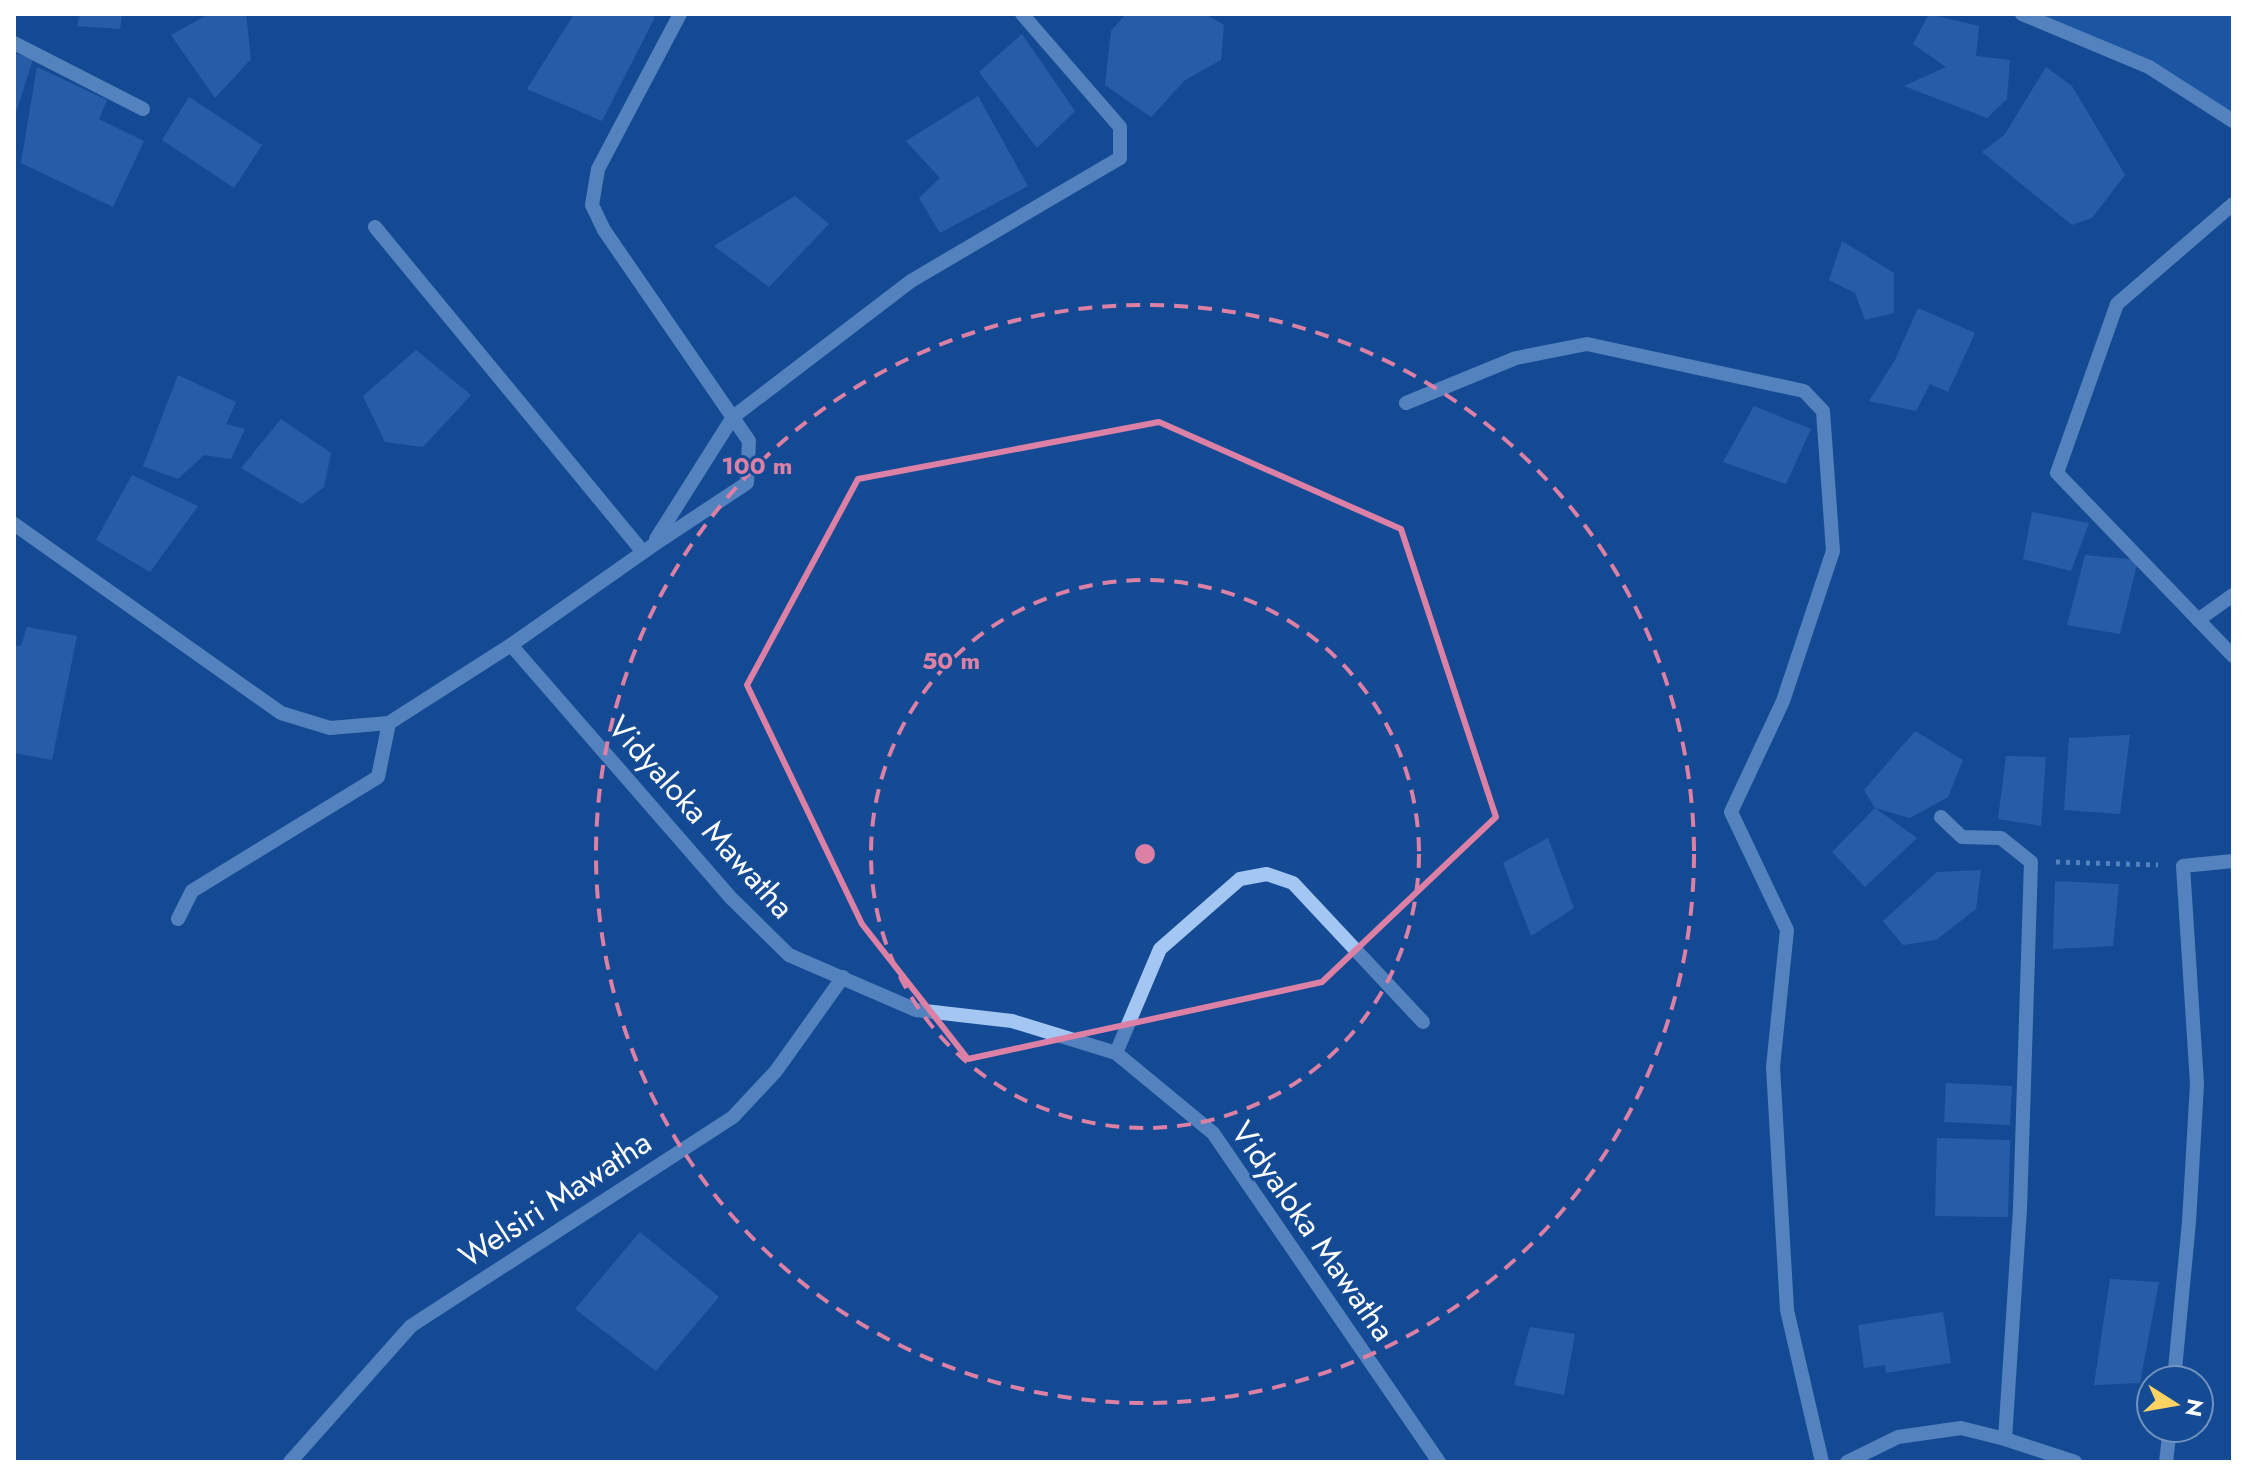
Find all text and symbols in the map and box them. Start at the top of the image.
text: 100 m [722,448,792,483]
text: 50 m [922,643,980,678]
street label: Vidyaloka Mawatha [597,705,805,929]
centre of rings [1131,840,1159,868]
street label: Vidyaloka Mawatha [1220,1112,1406,1350]
street label: Welsiri Mawatha [450,1119,660,1279]
north arrow [2135,1364,2215,1444]
text: N [2177,1396,2212,1419]

